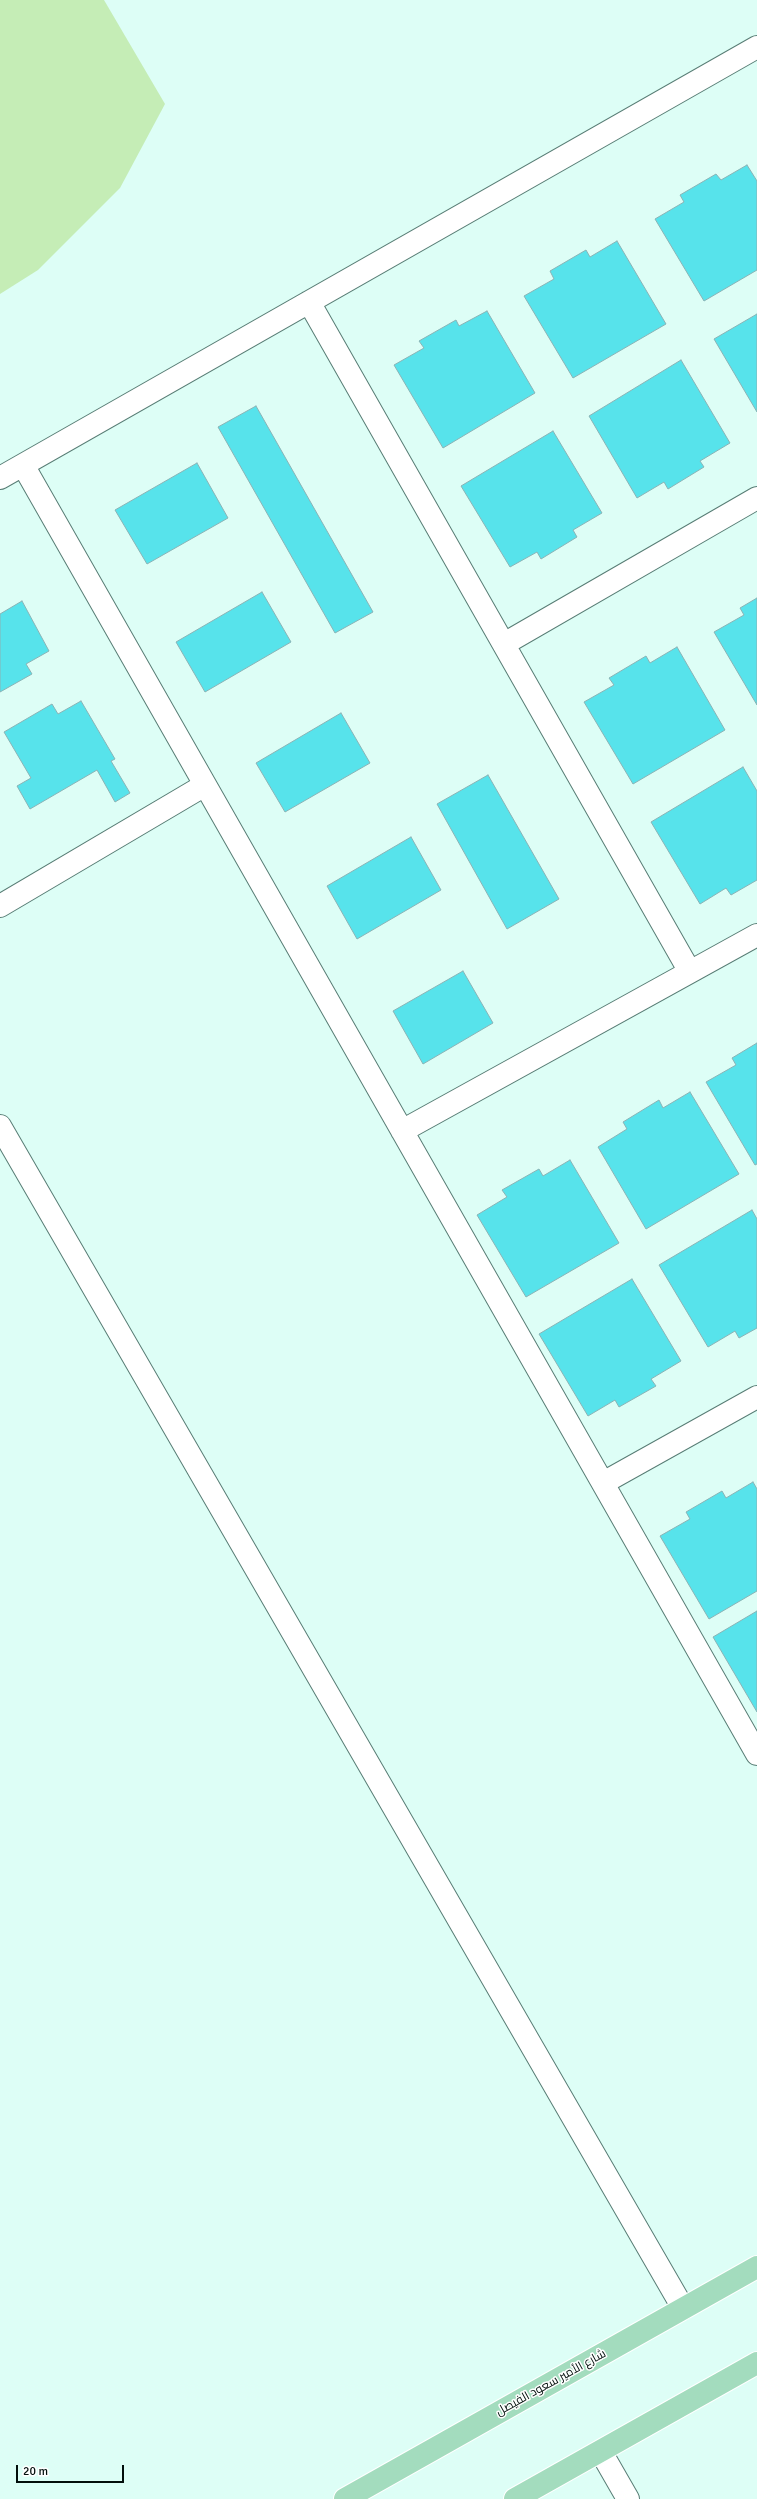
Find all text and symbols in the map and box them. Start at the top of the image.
street label: شارع الأمير سعود الفيصل [493,2347,609,2419]
scale bar [18,2457,126,2483]
text: 20 m [23,2464,48,2479]

